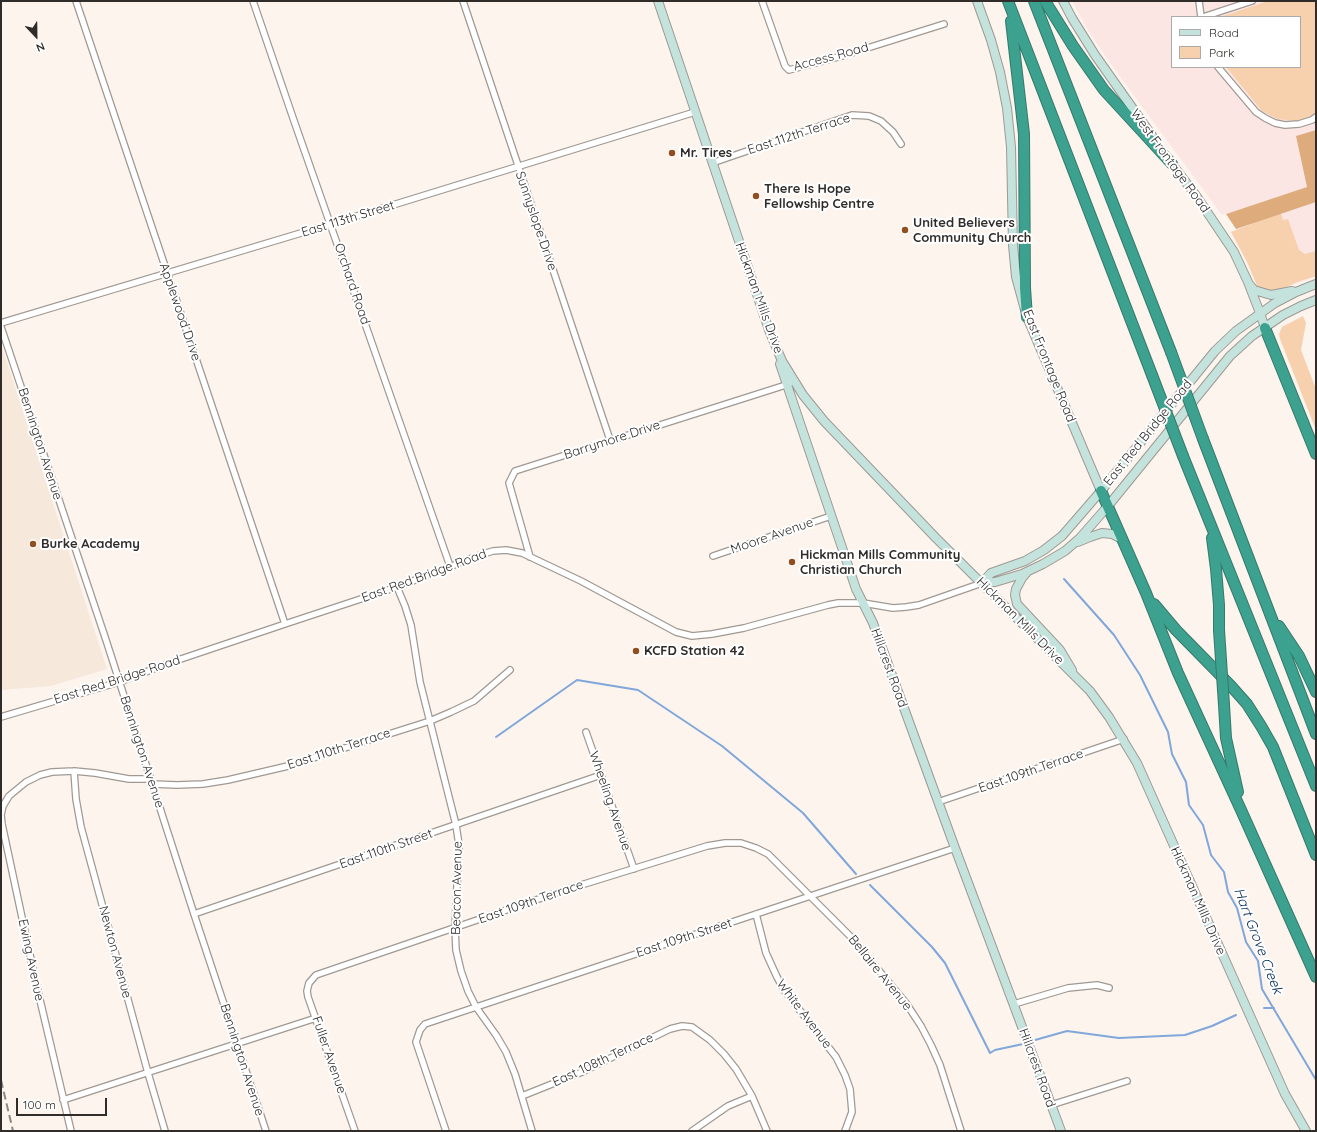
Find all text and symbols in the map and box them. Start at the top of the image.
north arrow [16,16,56,56]
legend [1171,16,1301,68]
text: Road [1209,25,1239,40]
text: N [34,39,47,55]
street label: Access Road [792,39,870,75]
text: Park [1209,45,1234,60]
street label: West Frontage Road [1127,106,1213,216]
street label: East 112th Terrace [746,110,852,158]
place label: Mr. Tires [680,145,732,161]
marker: Mr. Tires [667,148,677,158]
street label: Sunnyslope Drive [512,169,560,273]
place label: There Is Hope Fellowship Centre [764,181,874,212]
marker: There Is Hope Fellowship Centre [751,191,761,201]
street label: East 113th Street [300,197,396,241]
place label: United Believers Community Church [913,215,1031,246]
marker: United Believers Community Church [900,225,910,235]
street label: Hickman Mills Drive [732,240,786,356]
street label: Orchard Road [331,241,373,327]
street label: Applewood Drive [156,261,204,363]
street label: East Frontage Road [1019,307,1079,425]
street label: East Red Bridge Road [1100,377,1196,489]
street label: Bennington Avenue [15,386,65,502]
street label: Barrymore Drive [562,417,662,463]
street label: Moore Avenue [729,515,815,557]
place label: Burke Academy [41,536,140,552]
marker: Burke Academy [28,539,38,549]
street label: East Red Bridge Road [359,546,489,606]
place label: Hickman Mills Community Christian Church [800,547,960,578]
marker: Hickman Mills Community Christian Church [787,557,797,567]
street label: Hickman Mills Drive [973,574,1067,668]
street label: Hillcrest Road [867,626,911,710]
place label: KCFD Station 42 [644,643,745,659]
marker: KCFD Station 42 [631,646,641,656]
street label: East Red Bridge Road [52,652,182,708]
street label: Bennington Avenue [117,694,167,810]
street label: East 110th Terrace [285,725,393,773]
street label: East 109th Terrace [977,746,1085,796]
street label: Wheeling Avenue [586,749,634,853]
street label: East 110th Street [337,826,435,872]
street label: Beacon Avenue [448,841,466,935]
street label: Hickman Mills Drive [1167,844,1229,958]
street label: East 109th Terrace [477,877,585,927]
water label: Hart Grove Creek [1230,886,1286,996]
street label: Newton Avenue [95,904,135,1000]
street label: East 109th Street [634,915,734,961]
street label: Ewing Avenue [15,918,47,1002]
street label: Bellaire Avenue [845,932,915,1014]
street label: White Avenue [773,976,835,1052]
street label: Bennington Avenue [217,1002,267,1118]
street label: Fuller Avenue [308,1014,350,1096]
street label: Hillcrest Road [1015,1026,1059,1110]
street label: East 108th Terrace [550,1030,656,1090]
scale bar [18,1090,109,1116]
text: 100 m [23,1097,56,1112]

